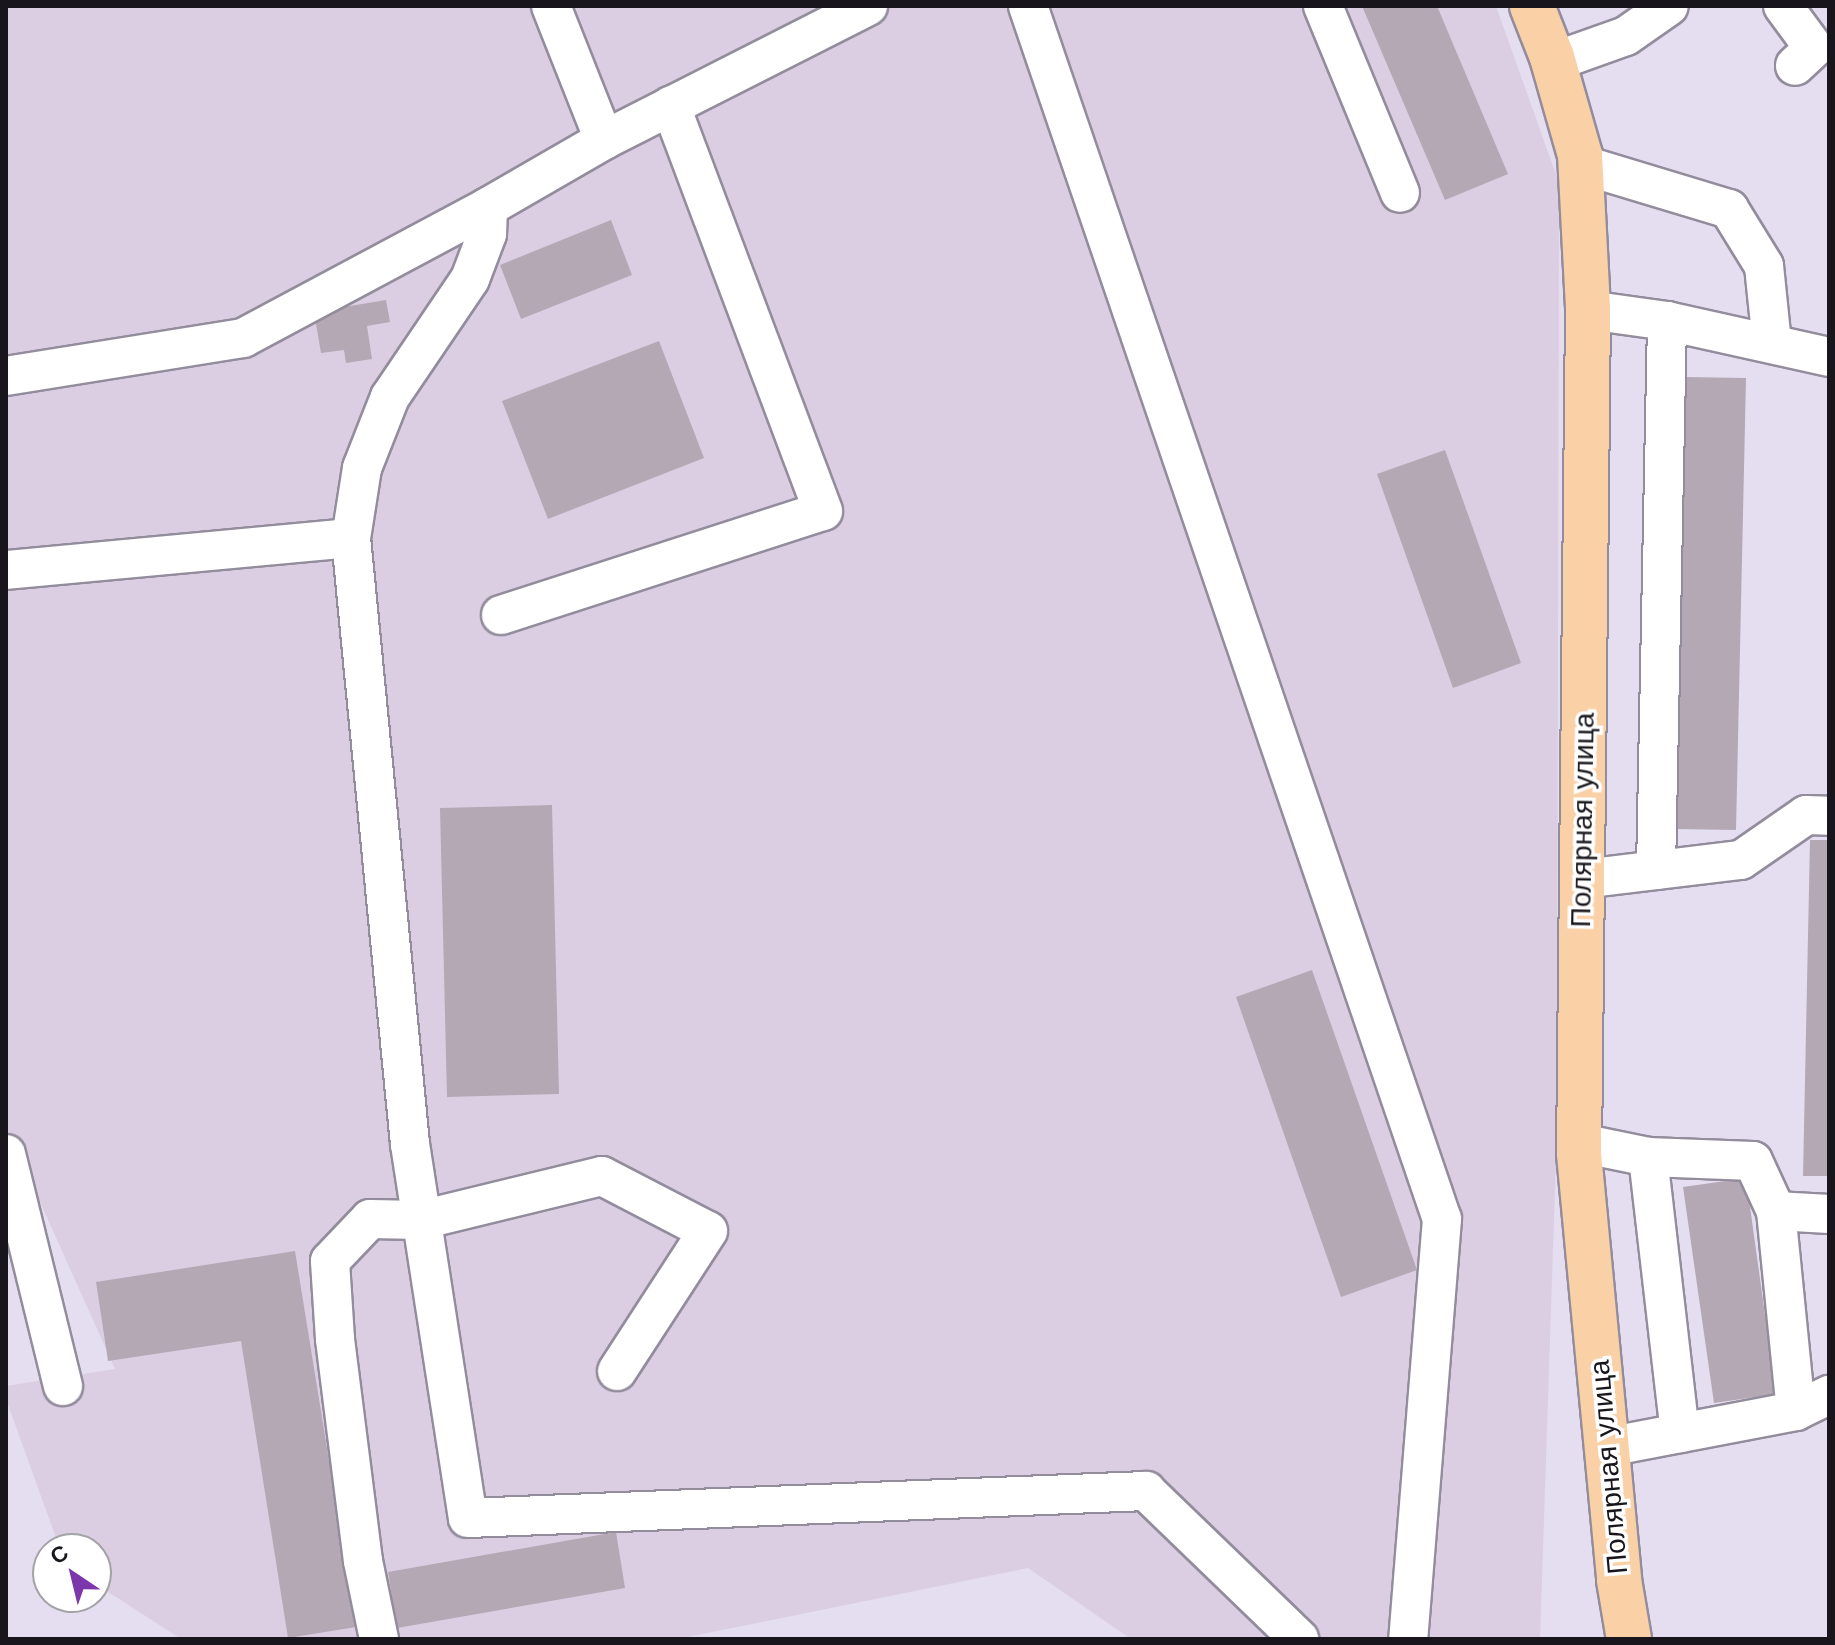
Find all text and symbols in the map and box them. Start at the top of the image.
street label: Полярная улица [1564,712,1602,928]
street label: Полярная улица [1583,1359,1635,1575]
north arrow [32,1533,112,1613]
text: С [45,1540,73,1569]

